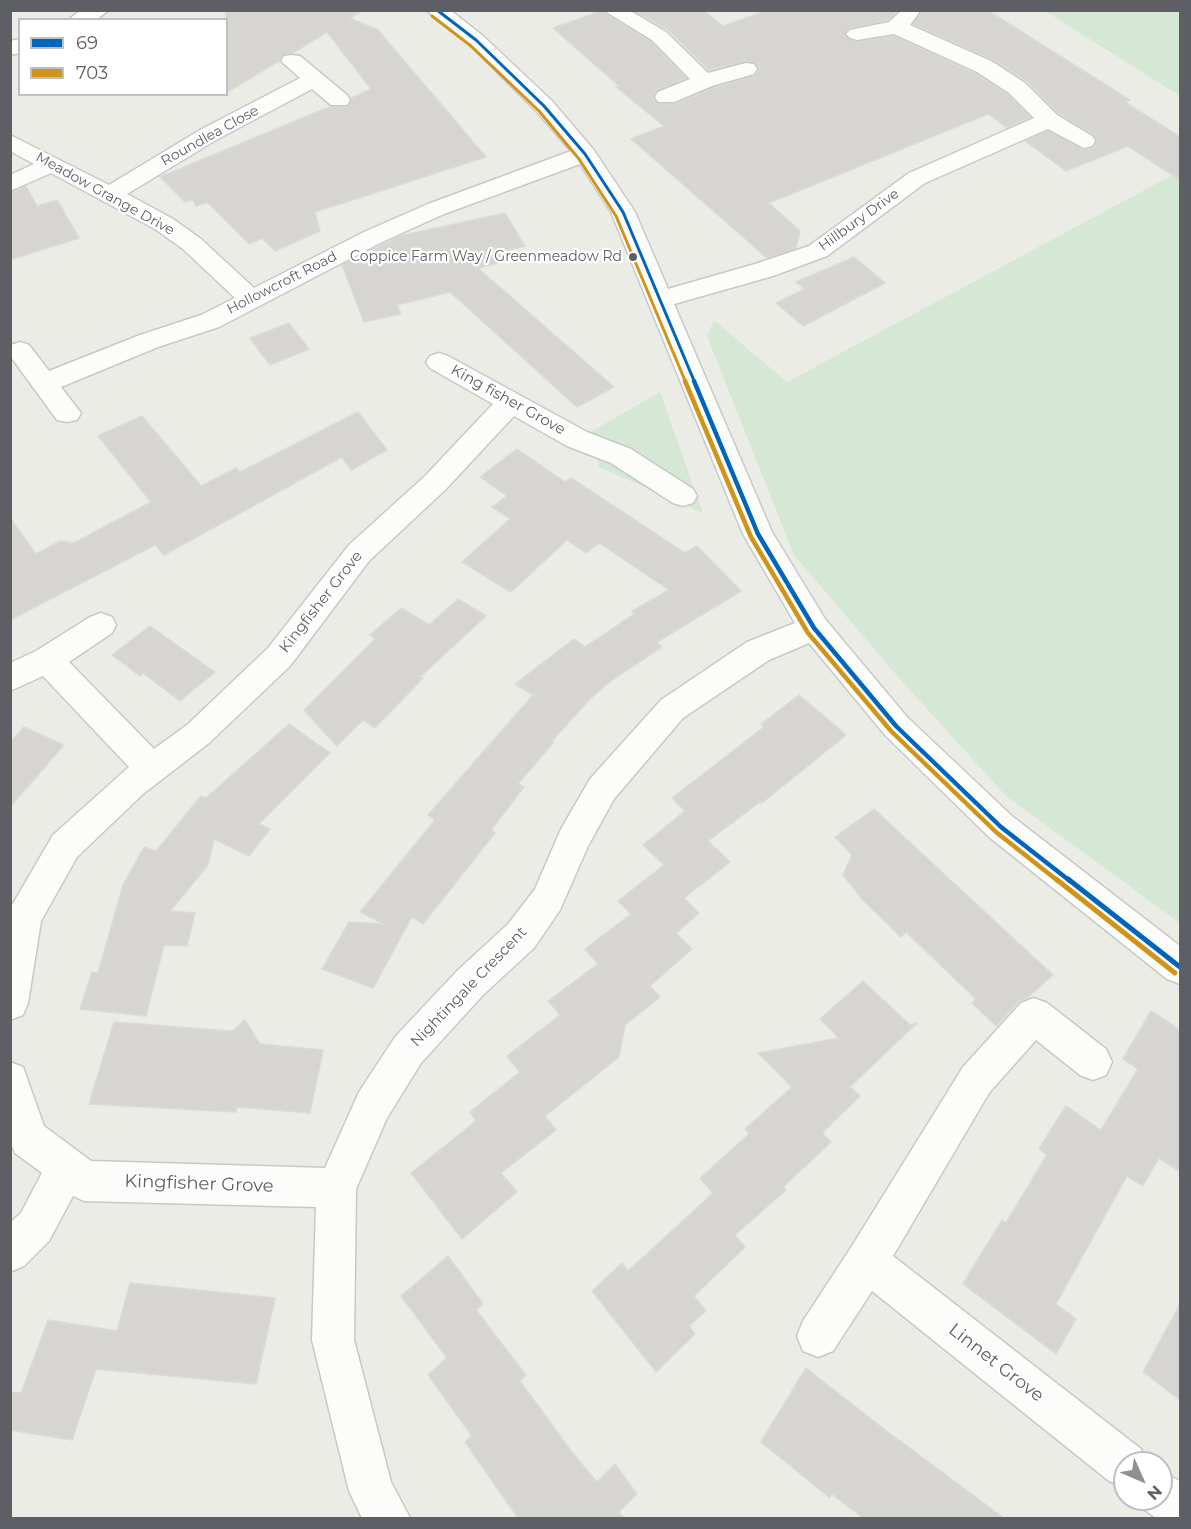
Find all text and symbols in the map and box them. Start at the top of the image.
legend [18,18,228,96]
text: 69 [76,32,98,54]
text: 703 [76,62,108,84]
street label: Roundlea Close [158,102,262,170]
street label: Meadow Grange Drive [33,149,177,239]
street label: Hillbury Drive [816,185,902,255]
street label: Hollowcroft Road [224,248,340,318]
place label: Coppice Farm Way / Greenmeadow Rd [350,249,622,265]
marker: Coppice Farm Way / Greenmeadow Rd [627,251,639,263]
street label: King fisher Grove [448,361,568,439]
street label: Kingfisher Grove [276,547,366,657]
street label: Nightingale Crescent [407,923,531,1051]
street label: Kingfisher Grove [124,1171,274,1197]
street label: Linnet Grove [944,1319,1048,1407]
north arrow [1113,1451,1173,1511]
text: N [1143,1481,1166,1504]

